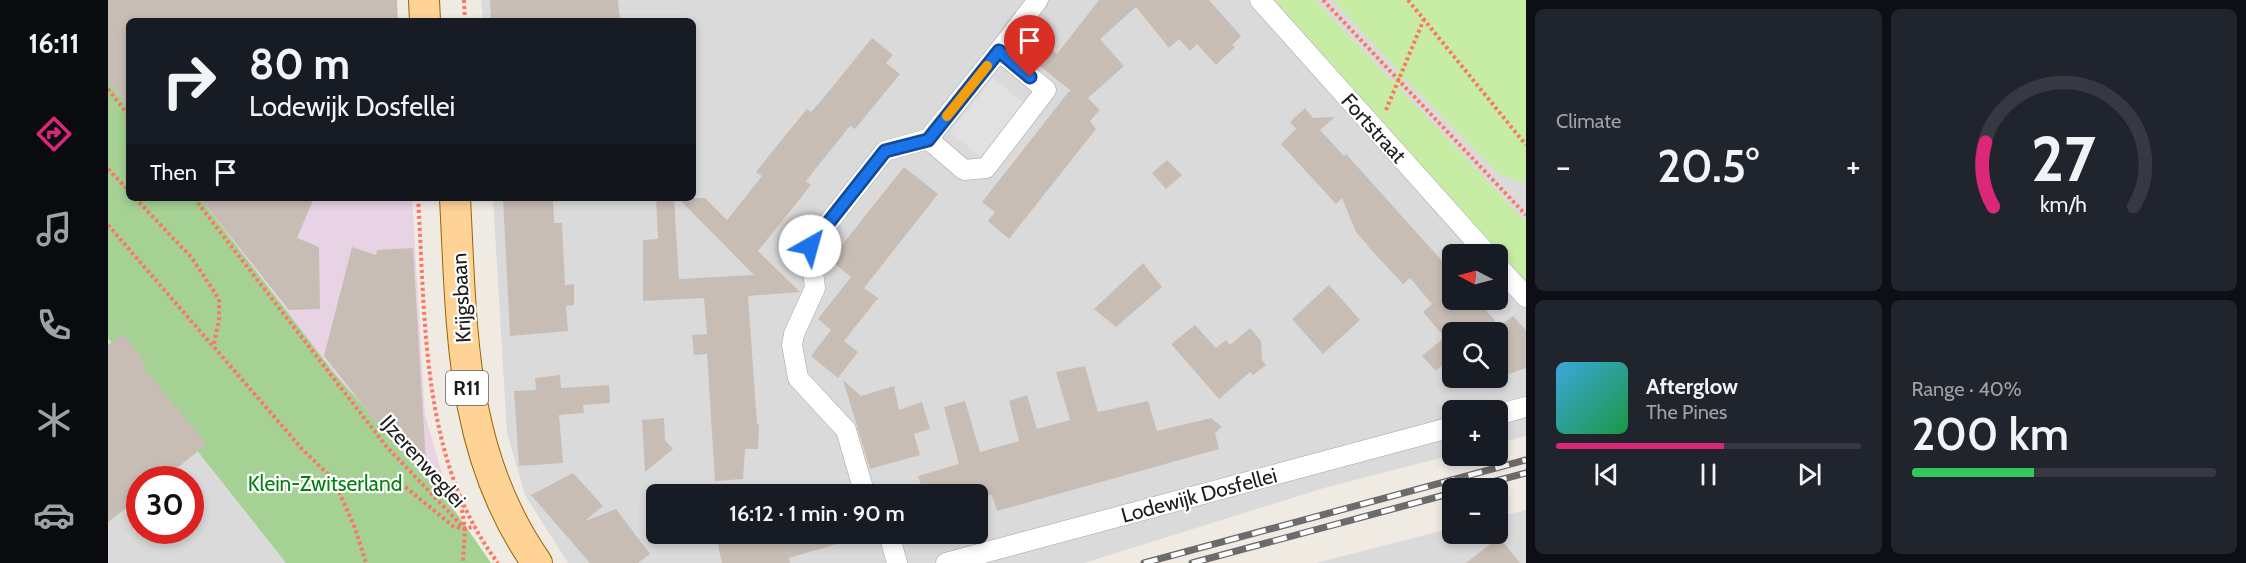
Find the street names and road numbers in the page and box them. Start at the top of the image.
street label: Fortstraat [1336,88,1412,168]
street label: Krijgsbaan [446,252,477,344]
road number: R11 [446,371,488,405]
street label: IJzerenweglei [375,410,471,512]
street label: Lodewijk Dosfellei [1118,462,1280,529]

